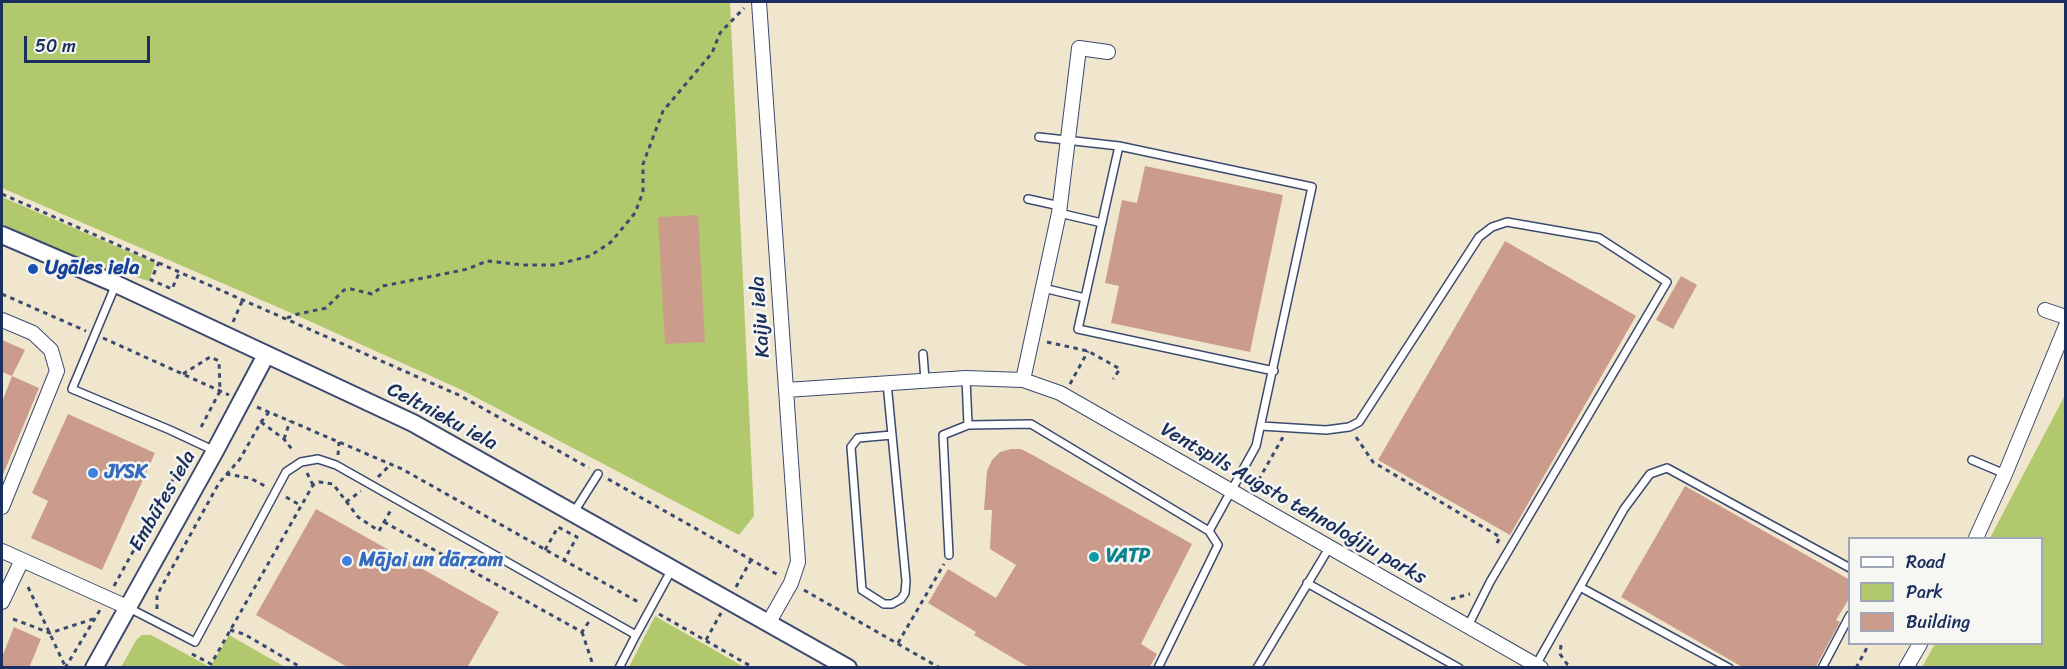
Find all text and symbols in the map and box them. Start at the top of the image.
scale bar [27,24,153,62]
text: 50 m [35,30,76,62]
place label: Ugāles iela [45,257,139,281]
marker: Ugāles iela [26,262,40,276]
street label: Kaiju iela [746,275,776,359]
street label: Celtnieku iela [383,378,501,456]
street label: Ventspils Augsto tehnoloģiju parks [1156,418,1430,590]
street label: Embūtes iela [125,446,201,556]
place label: JYSK [105,461,147,485]
marker: JYSK [86,466,100,480]
legend [1848,537,2043,645]
place label: VATP [1106,545,1150,569]
text: Road [1906,546,1945,578]
place label: Mājai un dārzam [359,549,503,573]
marker: VATP [1087,550,1101,564]
marker: Mājai un dārzam [340,554,354,568]
text: Park [1906,576,1943,608]
text: Building [1906,606,1970,638]

